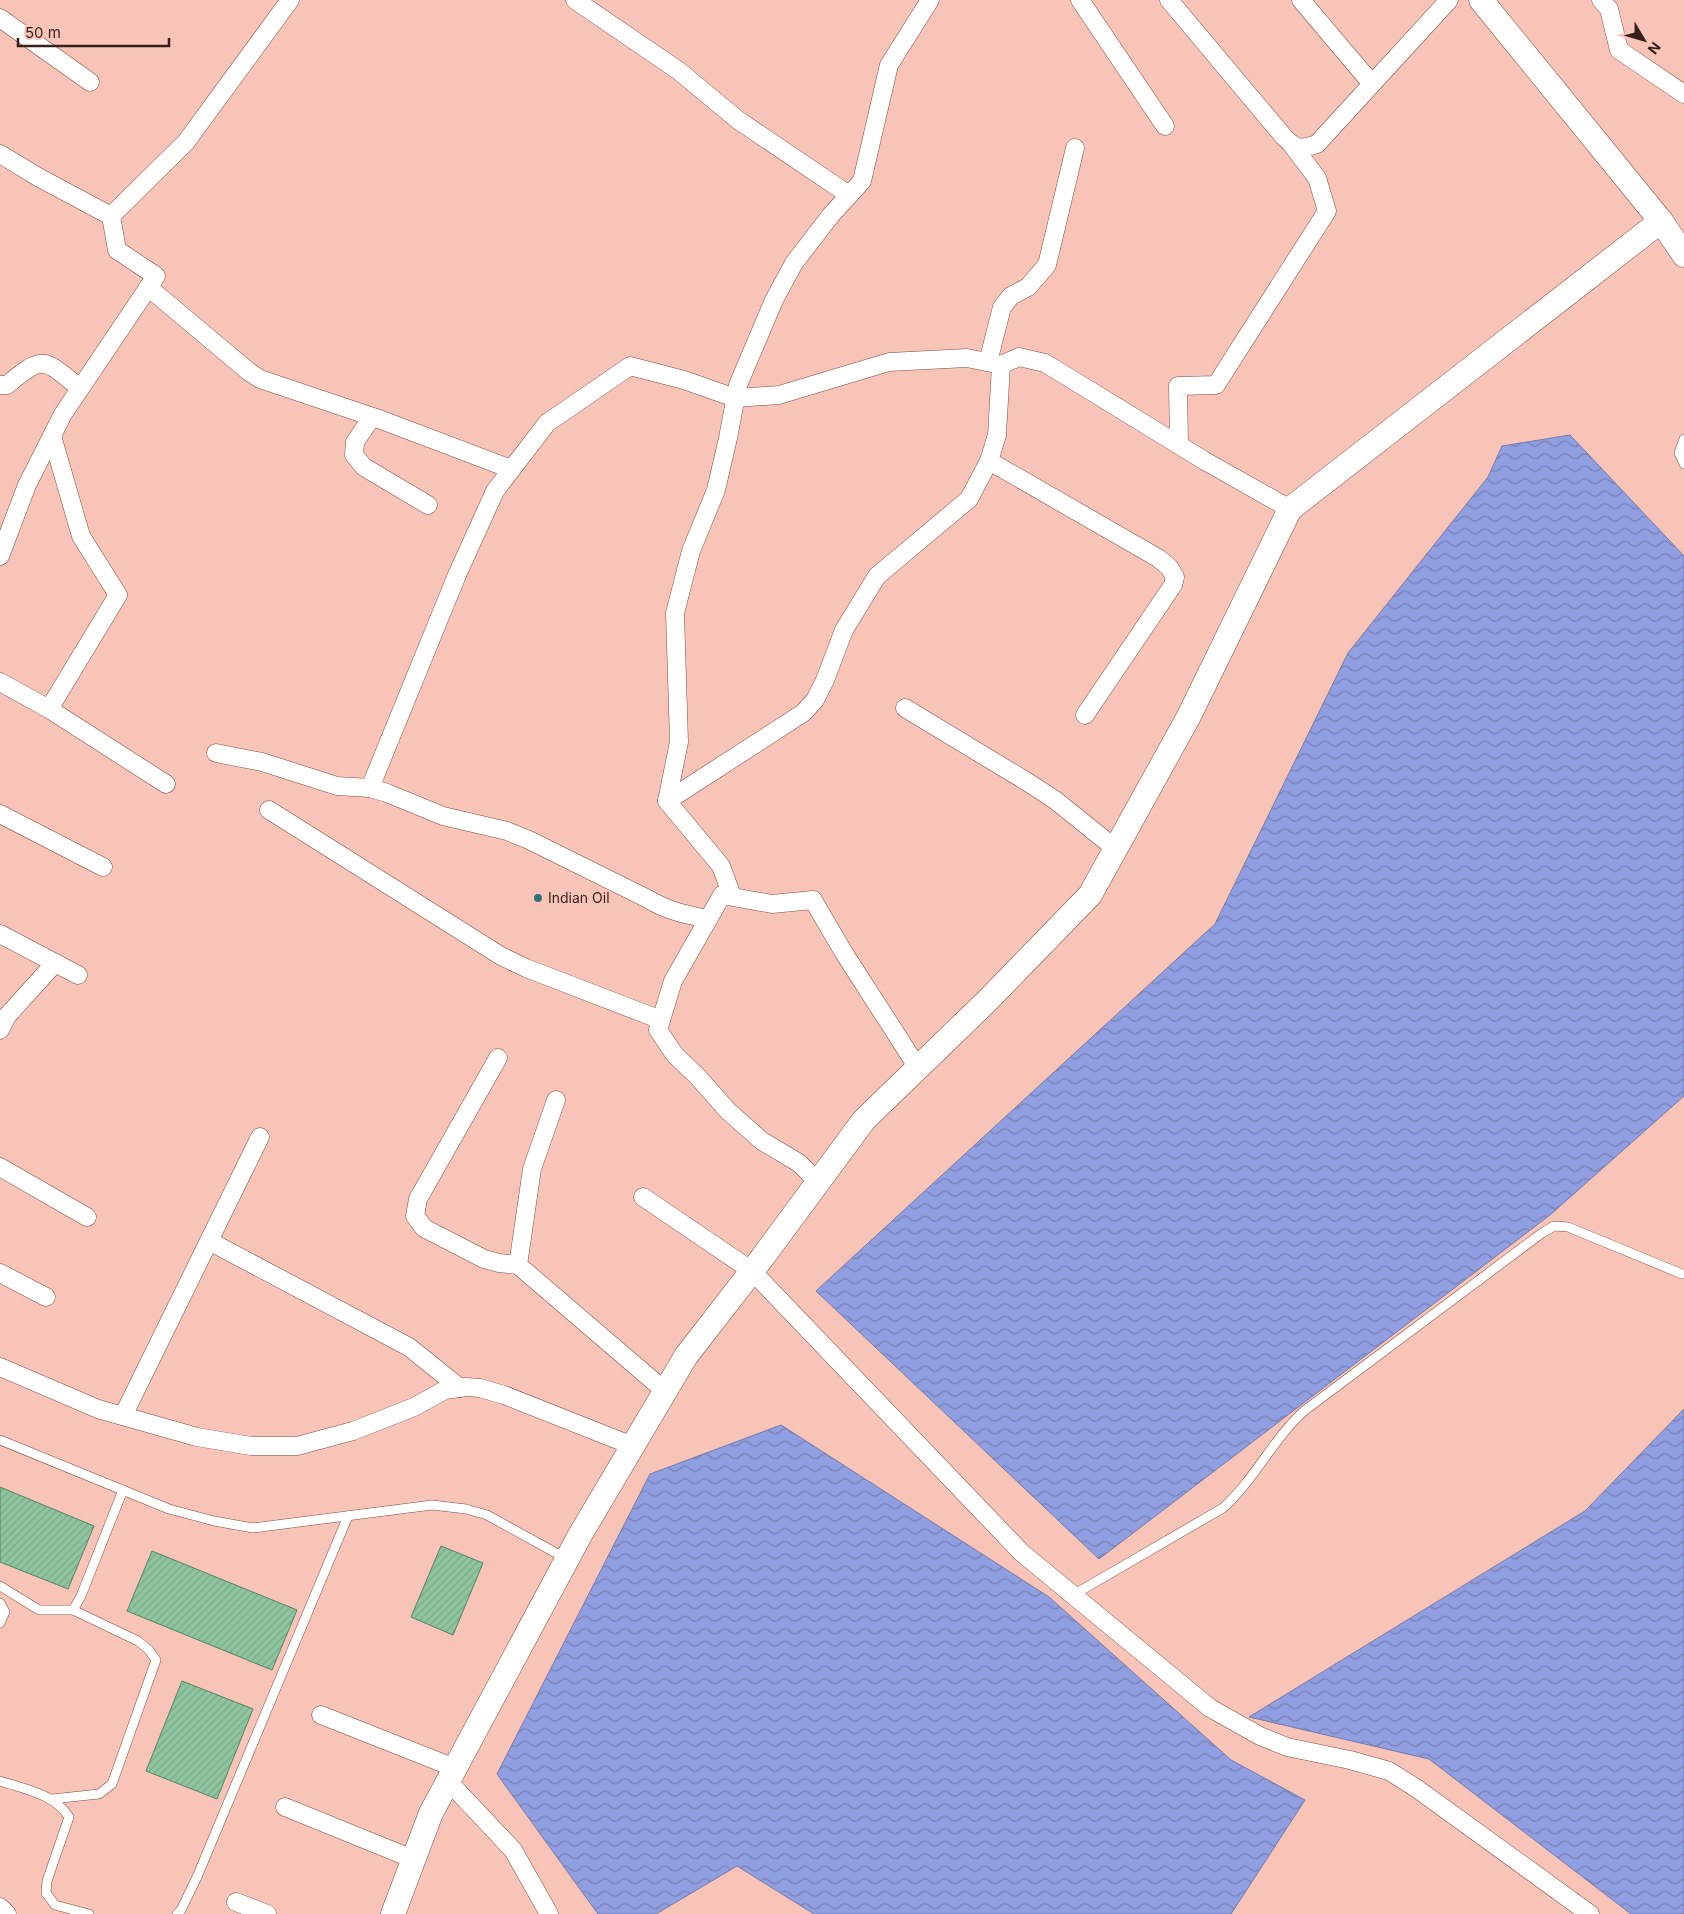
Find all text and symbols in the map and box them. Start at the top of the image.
scale bar [18,15,169,47]
north arrow [1619,15,1669,65]
text: 50 m [25,23,61,42]
text: N [1645,39,1665,58]
place label: Indian Oil [548,889,610,906]
marker: Indian Oil [532,892,544,904]

